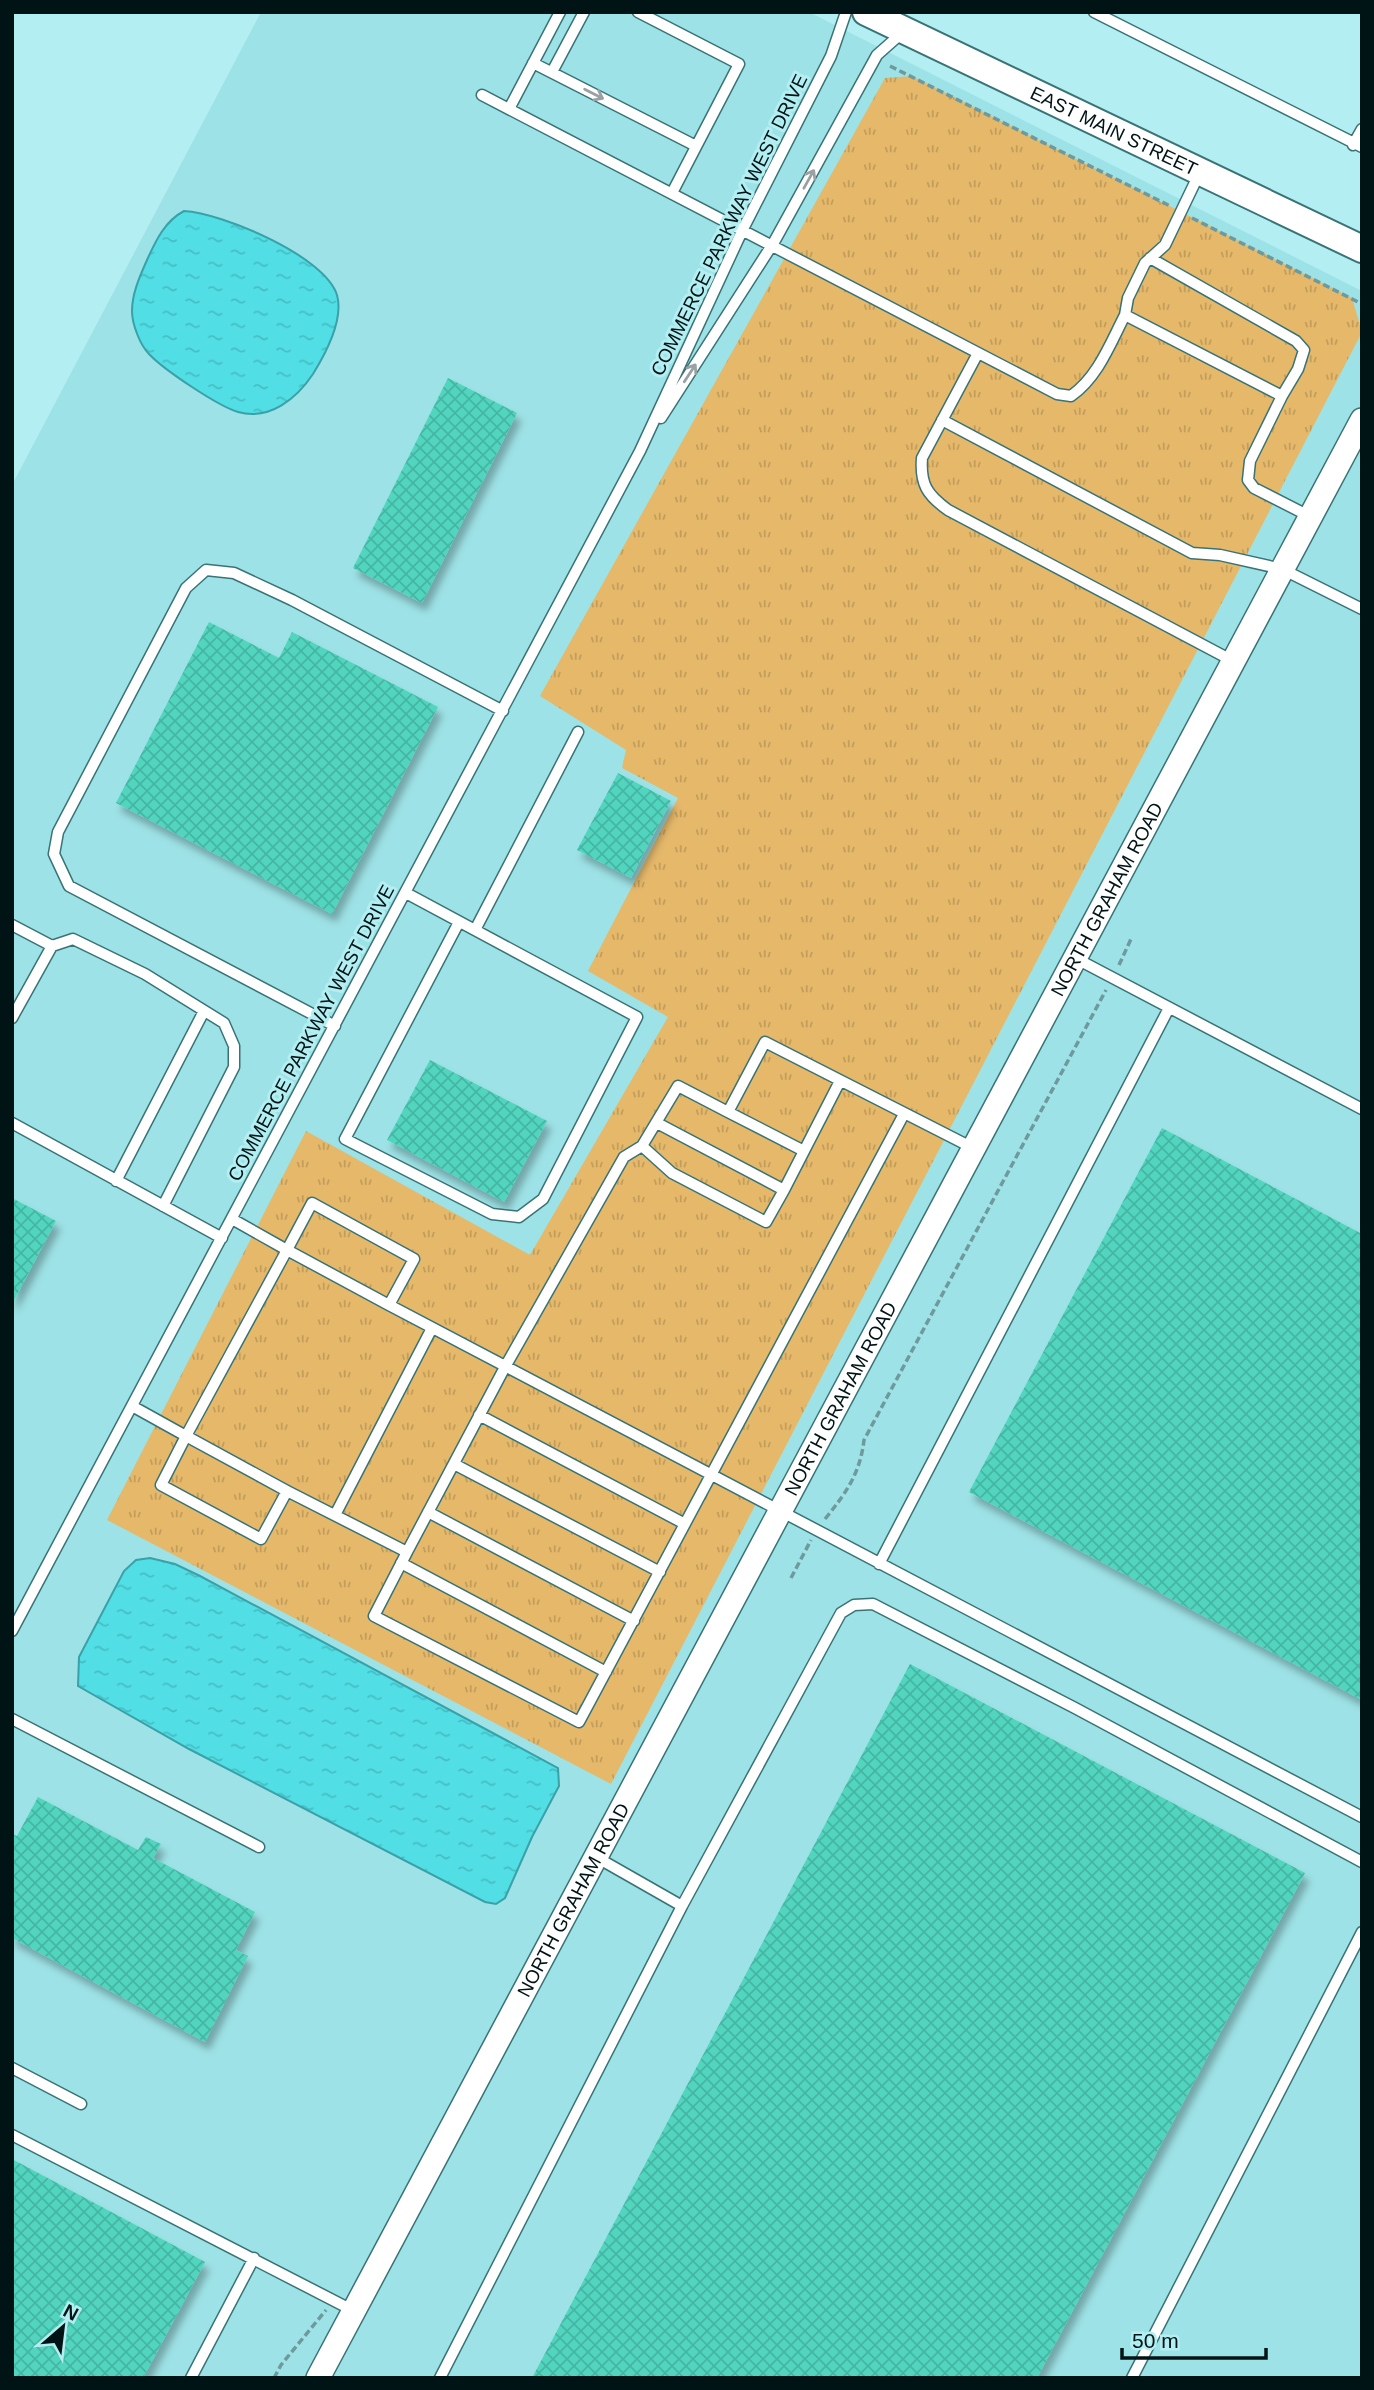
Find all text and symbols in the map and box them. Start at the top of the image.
street label: COMMERCE PARKWAY WEST DRIVE [647,71,811,379]
street label: EAST MAIN STREET [1027,82,1201,180]
one-way arrow [583,88,604,101]
one-way arrow [803,169,816,190]
one-way arrow [683,364,698,383]
street label: NORTH GRAHAM ROAD [1046,799,1167,999]
street label: COMMERCE PARKWAY WEST DRIVE [224,881,398,1185]
street label: NORTH GRAHAM ROAD [780,1298,900,1499]
street label: NORTH GRAHAM ROAD [513,1799,633,2000]
north arrow [28,2292,98,2362]
text: N [60,2300,82,2325]
scale bar [1122,2316,1266,2360]
text: 50 m [1132,2329,1179,2352]

